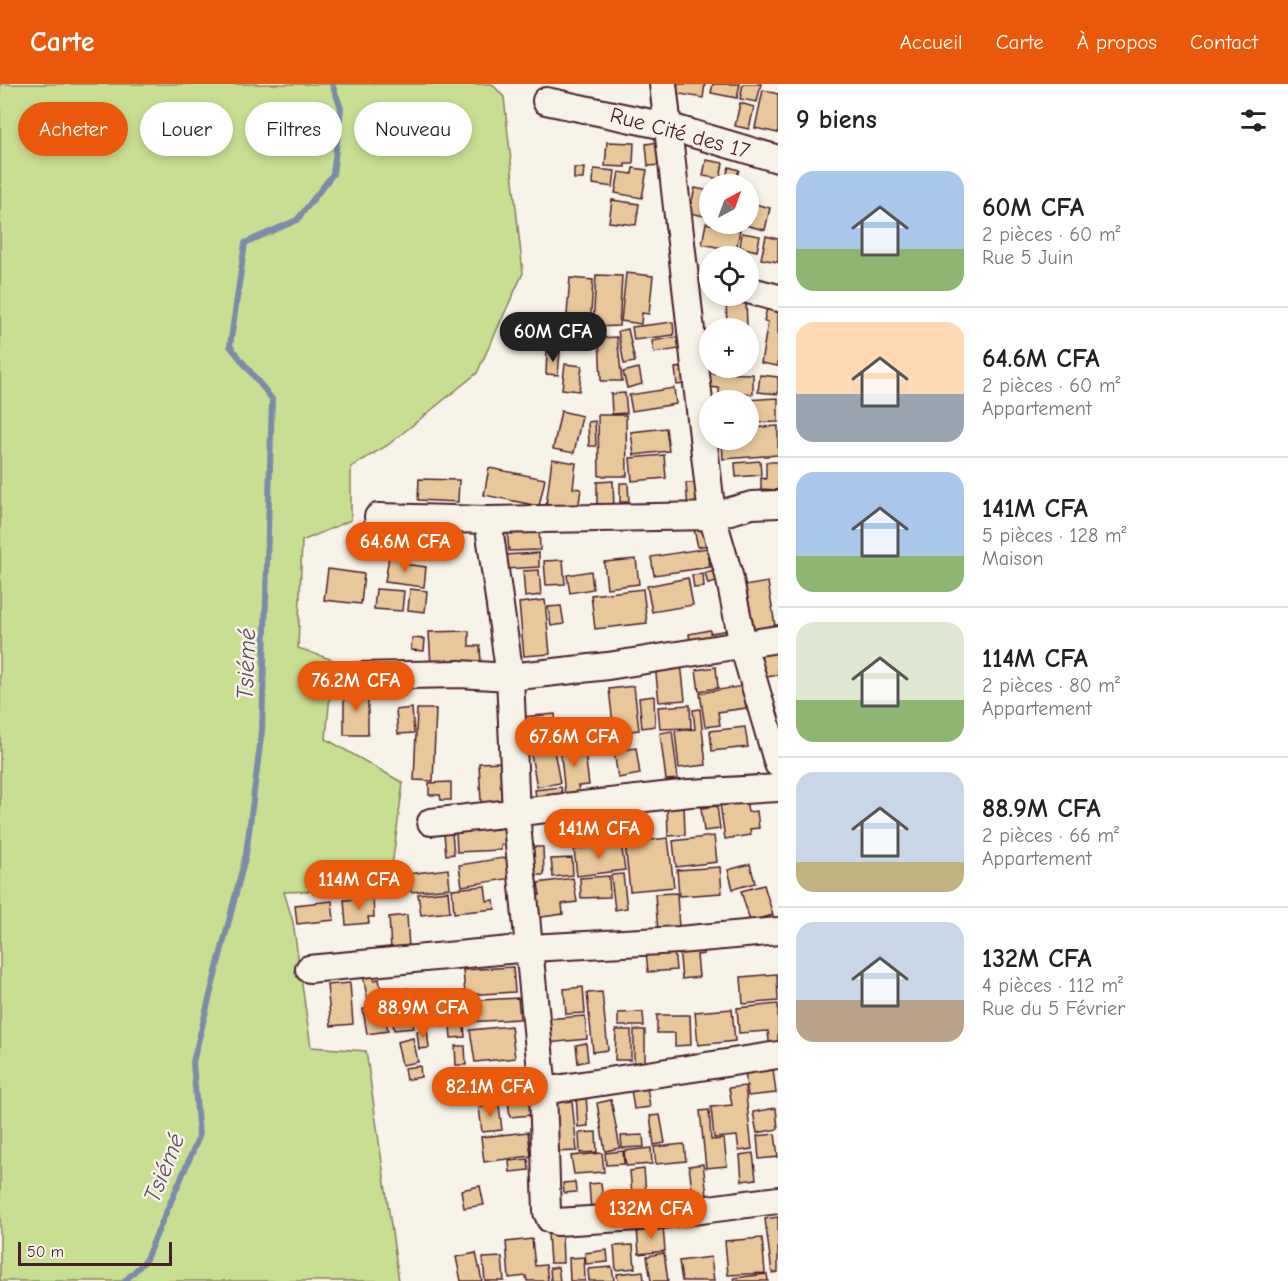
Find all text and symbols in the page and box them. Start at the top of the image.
text: Carte [30,26,95,58]
text: Accueil [900,30,963,54]
text: Carte [996,30,1044,54]
text: À propos [1077,30,1157,54]
text: Contact [1190,30,1258,54]
chip: Acheter [18,102,128,156]
chip: Louer [140,102,233,156]
chip: Filtres [245,102,342,156]
chip: Nouveau [354,102,472,156]
street label: Rue Cité des 17 [607,102,753,164]
icon: filters [1237,104,1270,137]
text: 9 biens [796,105,877,135]
north arrow [699,174,759,234]
map controls [699,174,759,450]
text: 60M CFA [982,193,1084,223]
icon: home [844,195,916,267]
text: 2 pièces · 60 m² [982,223,1120,246]
button: locate [699,246,759,306]
text: Rue 5 Juin [982,246,1073,269]
pin: 60M CFA [498,312,608,363]
button: + [699,318,759,378]
text: 60M CFA [514,320,592,343]
text: 64.6M CFA [982,344,1100,374]
icon: home [844,346,916,418]
text: 2 pièces · 60 m² [982,374,1120,397]
button: − [699,390,759,450]
text: Appartement [982,397,1092,420]
text: 141M CFA [982,494,1088,524]
icon: home [844,496,916,568]
pin: 64.6M CFA [336,522,474,573]
text: 5 pièces · 128 m² [982,524,1126,547]
text: 64.6M CFA [360,530,450,553]
text: Maison [982,547,1044,570]
water label: Tsiémé [231,628,261,700]
text: 114M CFA [982,644,1088,674]
icon: home [844,646,916,718]
pin: 76.2M CFA [287,661,425,712]
text: 76.2M CFA [312,669,400,692]
text: 2 pièces · 80 m² [982,674,1120,697]
text: Appartement [982,697,1092,720]
pin: 67.6M CFA [505,717,643,768]
text: 67.6M CFA [529,725,619,748]
text: 88.9M CFA [982,794,1101,824]
icon: home [844,796,916,868]
pin: 141M CFA [537,809,661,860]
text: 141M CFA [558,817,640,840]
text: 2 pièces · 66 m² [982,824,1119,847]
text: Appartement [982,847,1092,870]
pin: 114M CFA [297,860,421,911]
text: 114M CFA [318,868,400,891]
text: 132M CFA [982,944,1092,974]
icon: home [844,946,916,1018]
text: 4 pièces · 112 m² [982,974,1123,997]
pin: 88.9M CFA [354,988,492,1039]
text: 88.9M CFA [377,996,469,1019]
text: Rue du 5 Février [982,997,1125,1020]
pin: 82.1M CFA [421,1067,559,1118]
text: 82.1M CFA [446,1075,534,1098]
water label: Tsiémé [138,1129,190,1207]
pin: 132M CFA [589,1189,713,1240]
text: 132M CFA [609,1197,693,1220]
scale bar [18,1239,172,1266]
text: 50 m [27,1243,64,1261]

